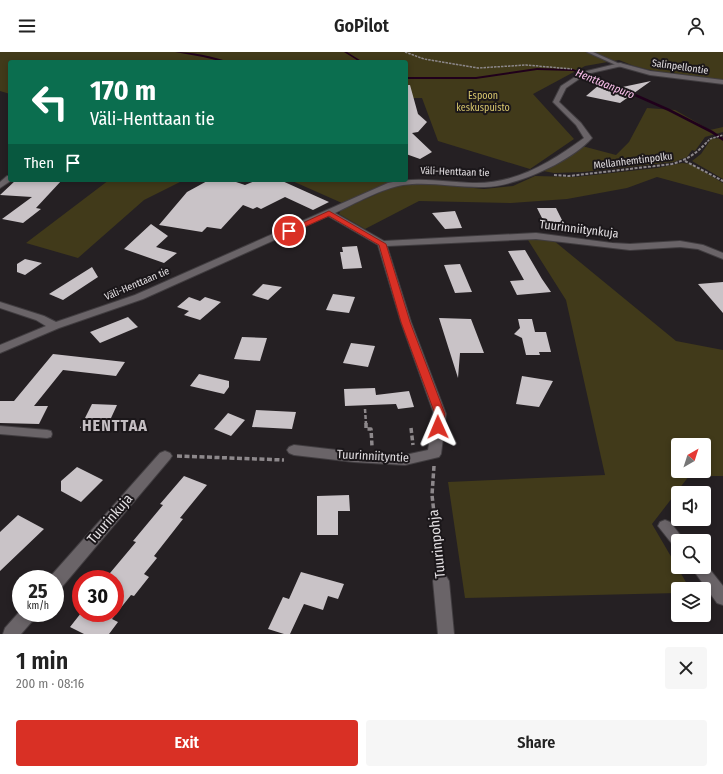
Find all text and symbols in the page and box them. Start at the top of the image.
icon: menu [16,15,38,37]
text: GoPilot [334,15,389,37]
icon: person [685,15,707,37]
street label: Salinpellontie [651,57,709,77]
water label: Henttaanpuro [574,66,637,102]
text: 170 m [90,74,156,107]
icon: left [24,76,76,128]
park label: Espoon keskuspuisto [456,90,510,114]
text: Väli-Henttaan tie [90,108,215,130]
street label: Mellanhemtinpolku [593,150,673,172]
icon: arrive [62,152,84,174]
text: Then [24,154,54,172]
street label: Väli-Henttaan tie [420,165,490,179]
pin [272,214,306,248]
street label: Tuurinniitynkuja [539,217,620,241]
icon: arrive [278,220,300,242]
street label: Väli-Henttaan tie [103,265,171,303]
position arrow [417,406,459,448]
district label: HENTTAA [82,416,148,435]
north arrow [671,438,711,478]
map controls [671,438,711,622]
street label: Tuurinniityntie [337,447,409,465]
button: sound [671,486,711,526]
street label: Tuurinkuja [84,490,136,547]
street label: Tuurinpohja [425,509,449,579]
button: search [671,534,711,574]
speed limit sign: 30 [72,570,124,622]
text: 25 [28,579,48,603]
button: layers [671,582,711,622]
text: km/h [27,600,49,612]
text: 1 min [16,647,68,675]
button: close [665,647,707,689]
text: 200 m · 08:16 [16,676,84,691]
button: Exit [16,720,358,766]
button: Share [366,720,707,766]

